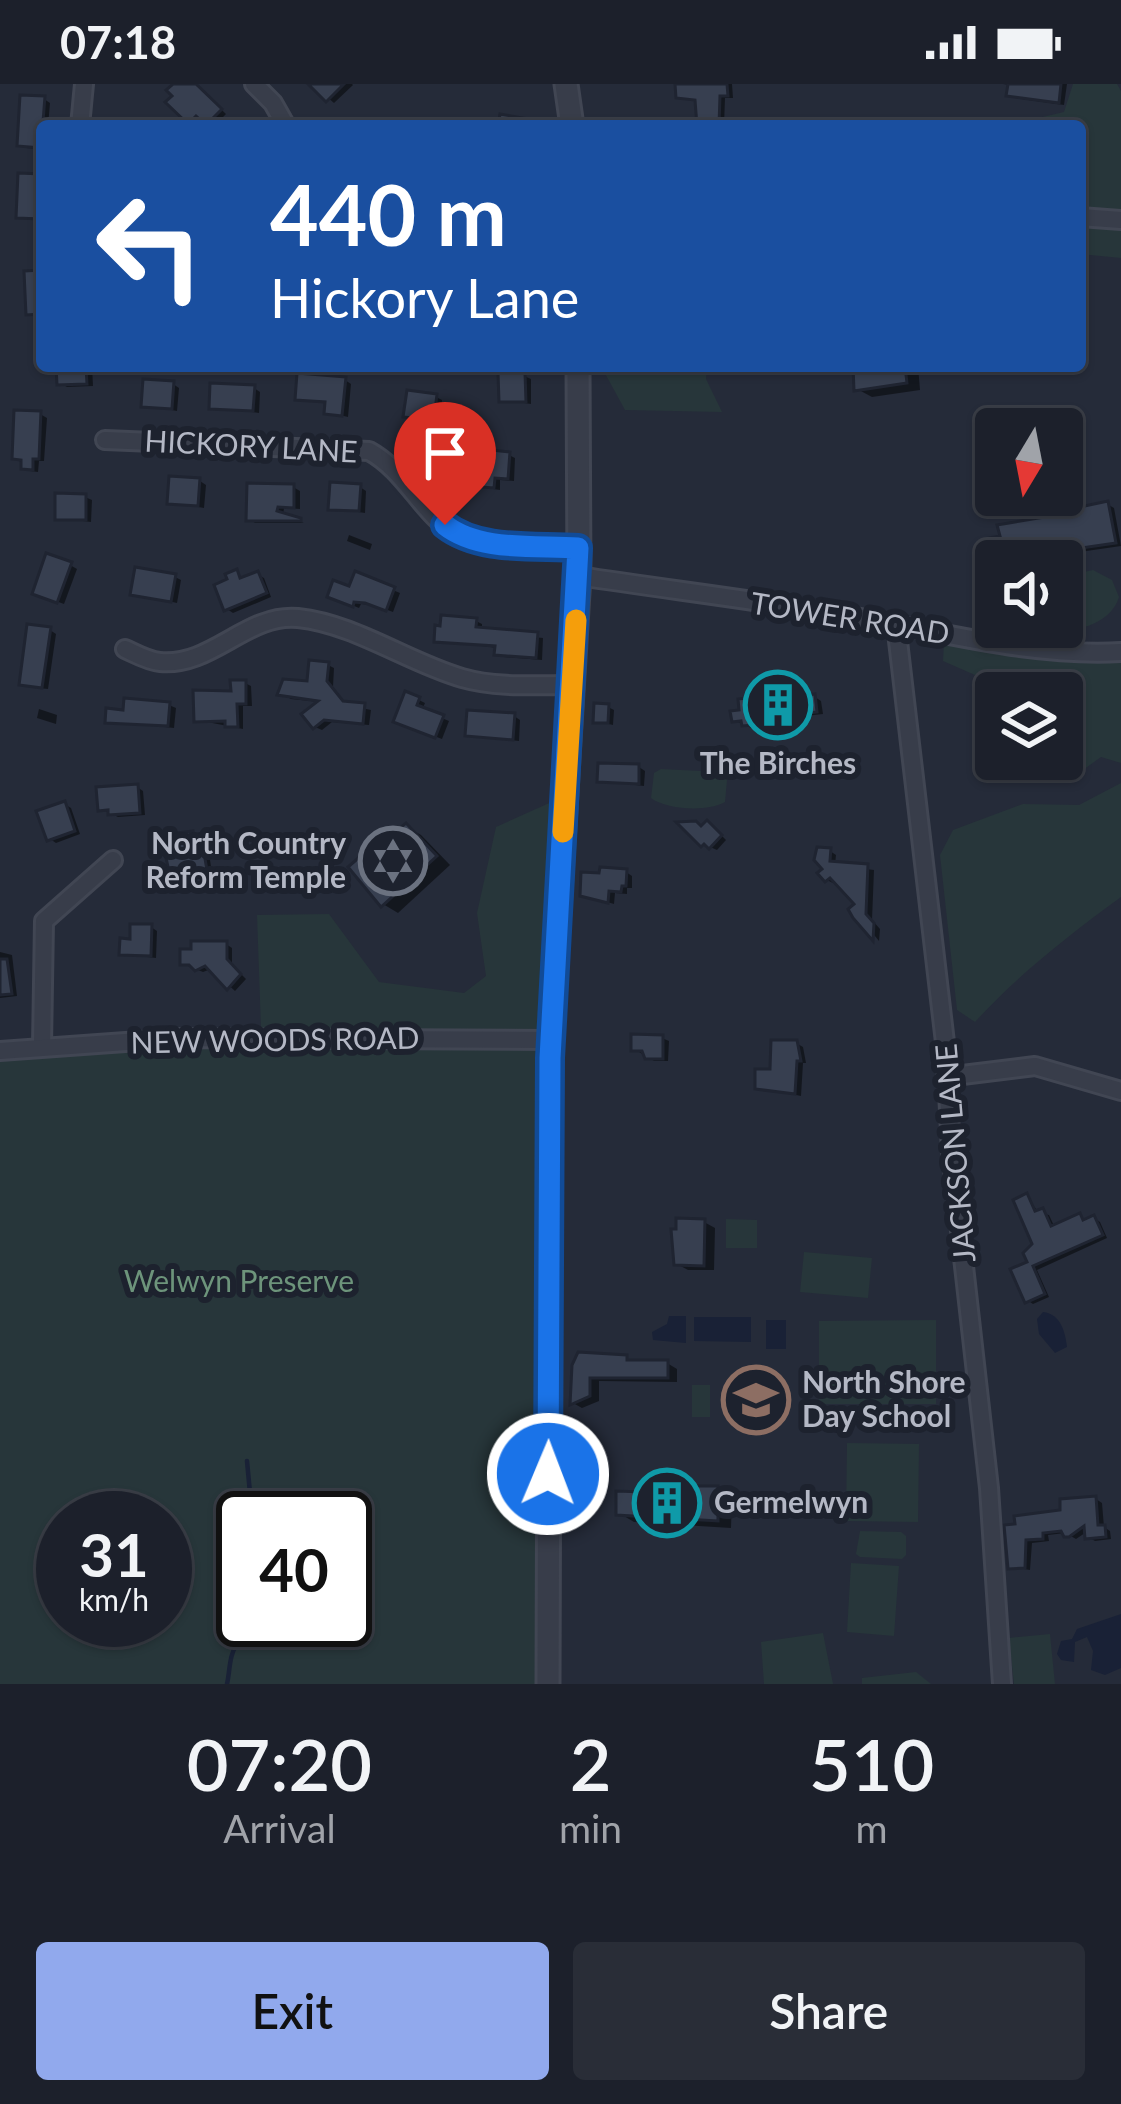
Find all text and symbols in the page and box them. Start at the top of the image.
text: 07:18 [60,15,176,69]
text: 440 m [270,163,507,264]
icon: left [72,168,228,324]
text: Hickory Lane [270,265,579,330]
pin [394,402,496,525]
north arrow [975,408,1083,516]
map controls [975,408,1083,780]
icon: arrive [412,420,478,486]
street label: HICKORY LANE [144,421,358,469]
button: sound [975,540,1083,648]
street label: TOWER ROAD [748,584,952,650]
building icon: The Birches [743,670,813,740]
button: layers [975,672,1083,780]
place label: The Birches [700,744,856,780]
place label: North Country Reform Temple [146,824,346,894]
synagogue icon: North Country Reform Temple [358,826,428,896]
street label: NEW WOODS ROAD [130,1018,420,1060]
street label: JACKSON LANE [927,1043,981,1264]
park label: Welwyn Preserve [124,1262,354,1298]
place label: North Shore Day School [802,1363,966,1433]
school or university icon: North Shore Day School [721,1365,791,1435]
position arrow [485,1411,611,1537]
building icon: Germelwyn [632,1468,702,1538]
place label: Germelwyn [714,1483,868,1519]
speed limit sign: 40 [216,1491,372,1647]
text: 31 [79,1518,149,1590]
text: km/h [79,1581,149,1617]
text: 07:20 [187,1720,372,1806]
text: 2 [570,1720,611,1806]
text: 510 [809,1720,934,1806]
text: Arrival [223,1805,336,1851]
text: min [559,1805,622,1851]
text: m [856,1805,888,1851]
button: Exit [36,1942,549,2080]
button: Share [573,1942,1085,2080]

